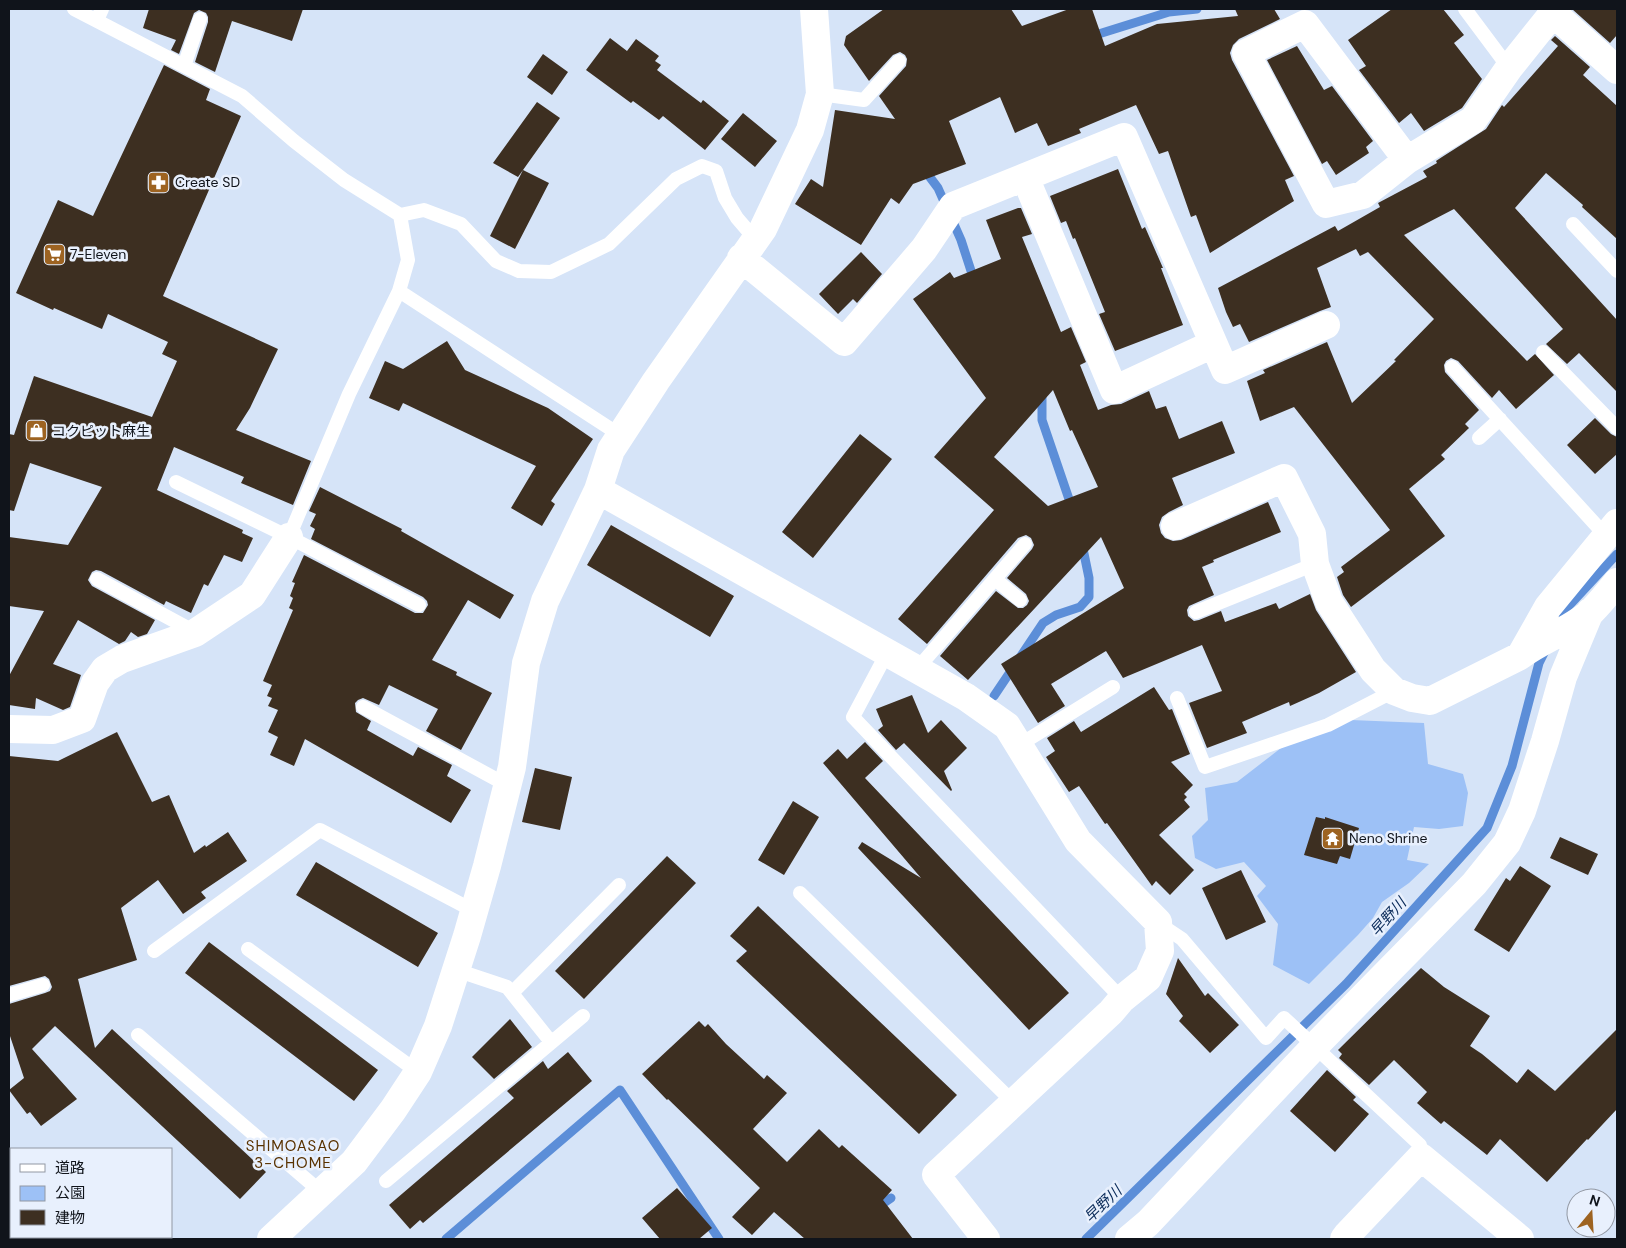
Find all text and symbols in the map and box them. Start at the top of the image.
pharmacy icon: Create SD [147,170,171,194]
place label: Create SD [175,173,240,191]
supermarket icon: 7-Eleven [42,242,66,266]
place label: 7-Eleven [70,245,126,263]
shop icon: コクピット麻生 [24,419,48,443]
place label: コクピット麻生 [52,422,150,440]
temple icon: Neno Shrine [1321,826,1345,850]
place label: Neno Shrine [1349,829,1427,847]
water label: 早野川 [1366,892,1412,940]
district label: SHIMOASAO 3-CHOME [246,1136,340,1173]
legend [10,1148,172,1238]
text: 道路 [55,1158,85,1178]
water label: 早野川 [1080,1180,1128,1227]
text: 公園 [55,1183,85,1203]
north arrow [1566,1188,1616,1238]
text: N [1587,1190,1603,1211]
text: 建物 [55,1208,85,1228]

